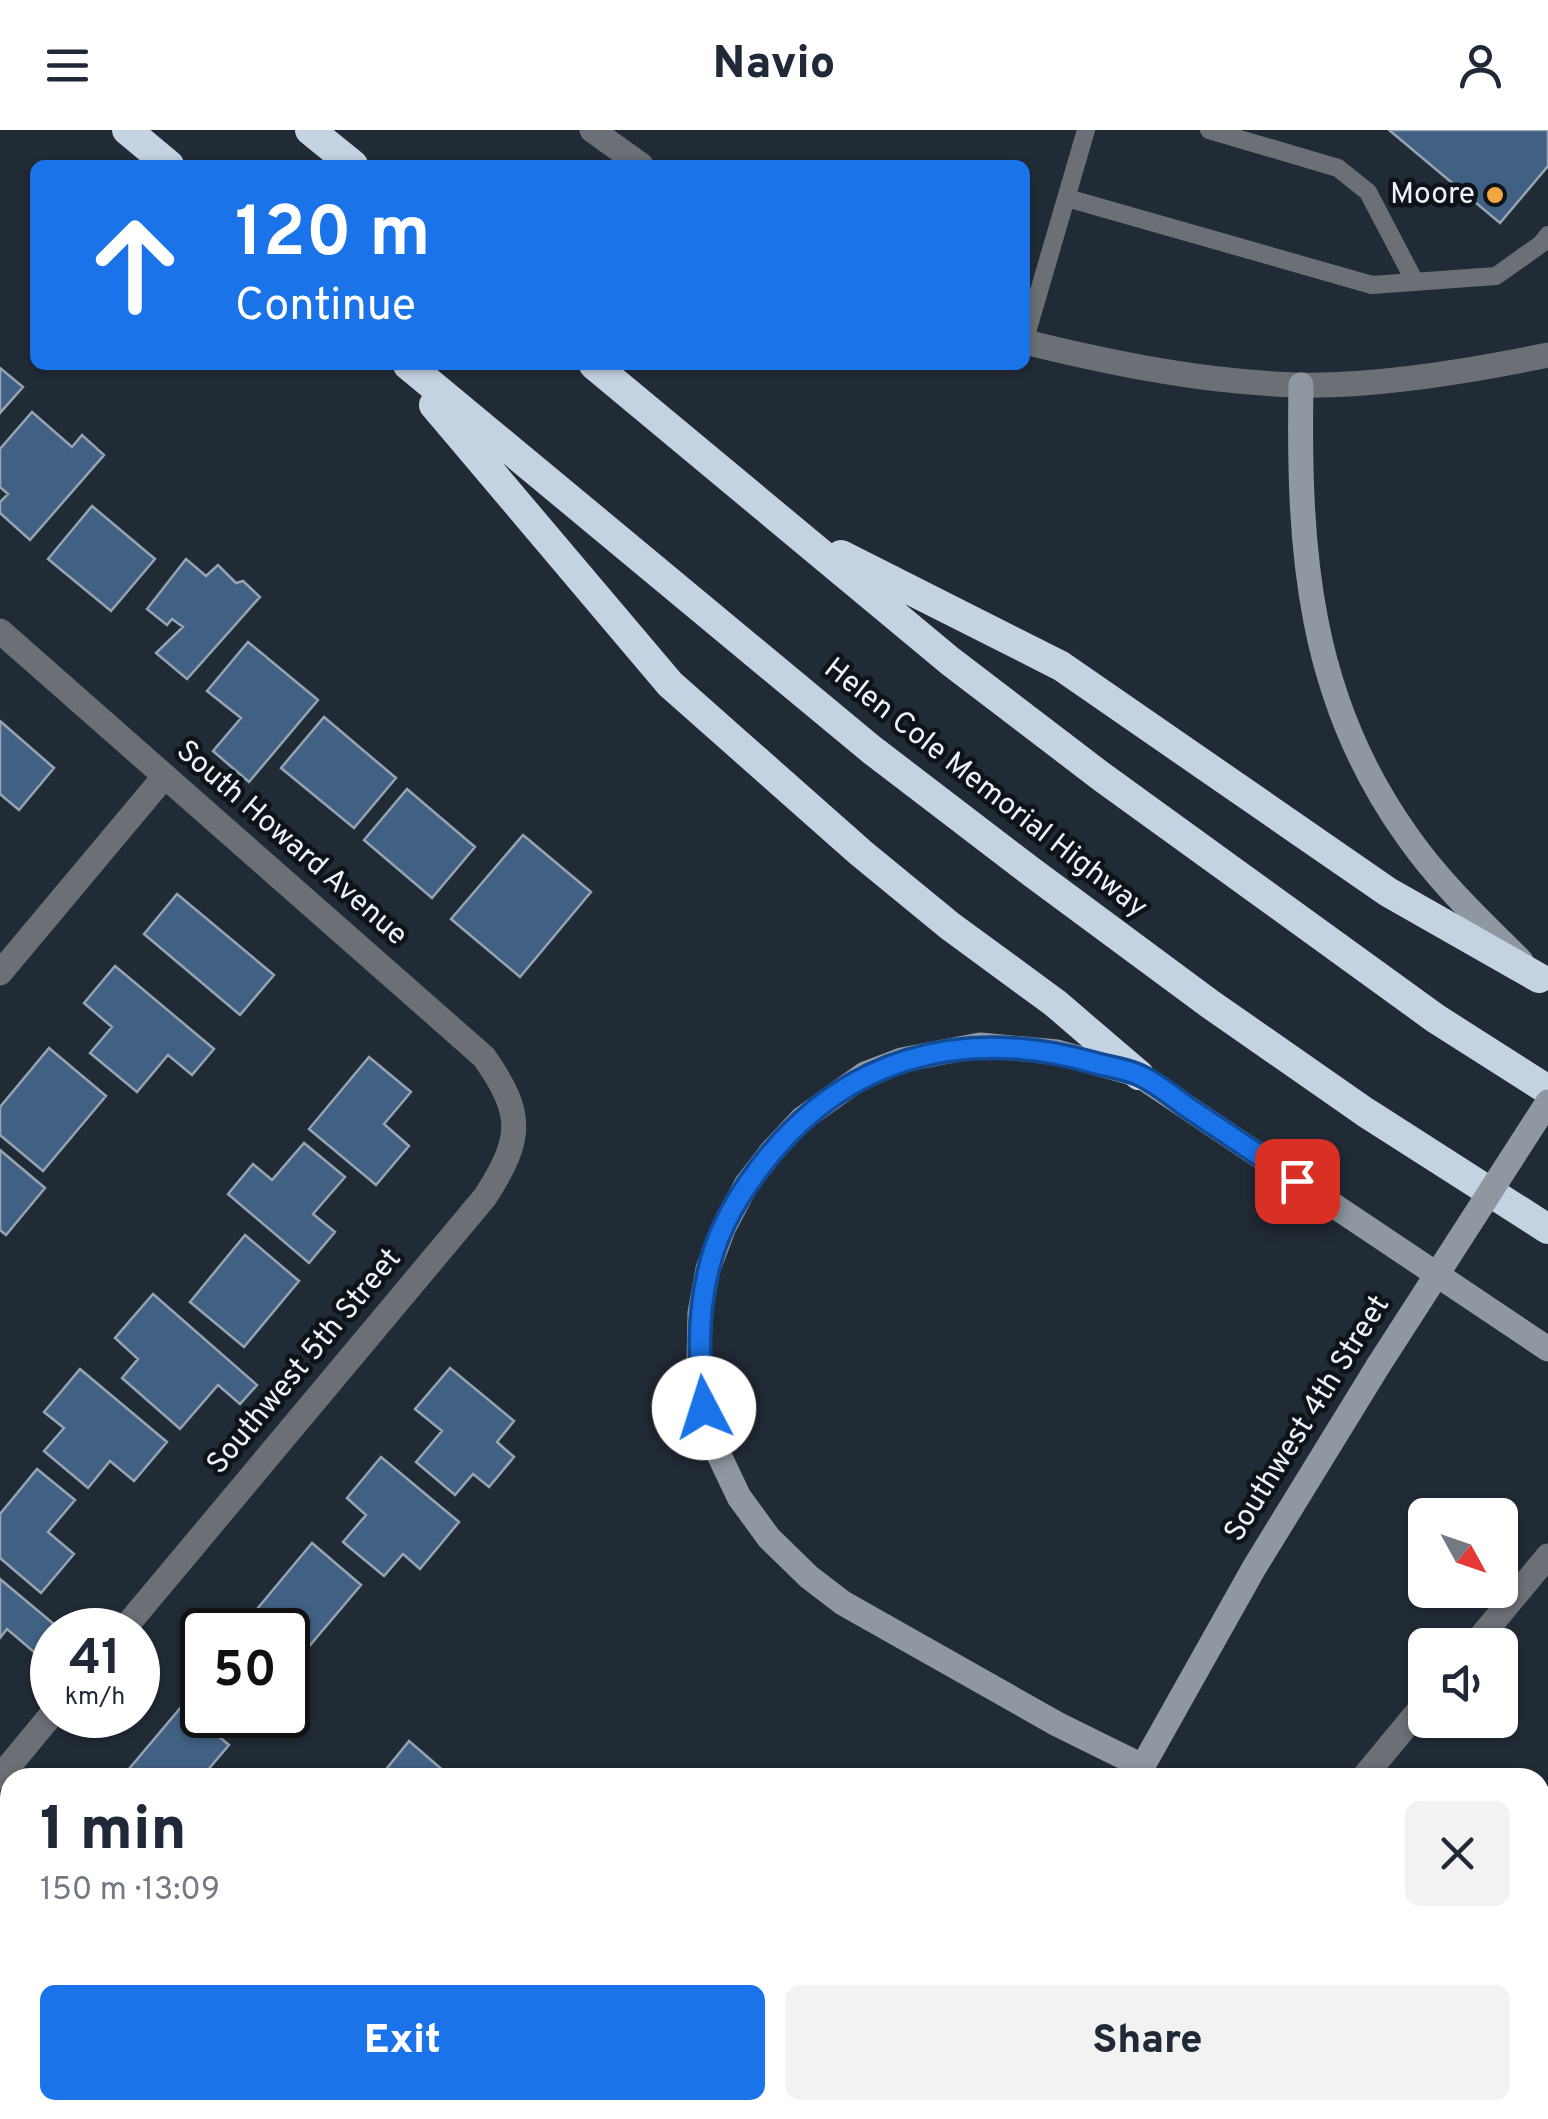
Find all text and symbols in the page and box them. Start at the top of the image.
text: Navio [713,37,835,94]
icon: menu [40,38,95,93]
icon: person [1453,38,1508,93]
place label: Moore [1390,177,1475,214]
marker: Moore [1484,184,1506,206]
text: 120 m [235,192,431,281]
icon: ahead [70,200,200,330]
text: Continue [235,279,416,336]
street label: Helen Cole Memorial Highway [816,651,1154,927]
street label: South Howard Avenue [168,733,414,955]
pin [1255,1139,1340,1224]
icon: arrive [1270,1154,1325,1209]
street label: Southwest 5th Street [200,1242,410,1482]
street label: Southwest 4th Street [1217,1289,1399,1549]
position arrow [652,1356,756,1460]
north arrow [1408,1498,1518,1608]
map controls [1408,1498,1518,1738]
speed limit sign: 50 [180,1608,310,1738]
button: sound [1408,1628,1518,1738]
text: 41 [69,1629,121,1692]
text: km/h [65,1682,125,1714]
text: 1 min [40,1795,187,1871]
button: close [1405,1801,1510,1906]
text: 150 m · 13:09 [40,1871,220,1911]
button: Exit [40,1985,765,2100]
button: Share [785,1985,1510,2100]

